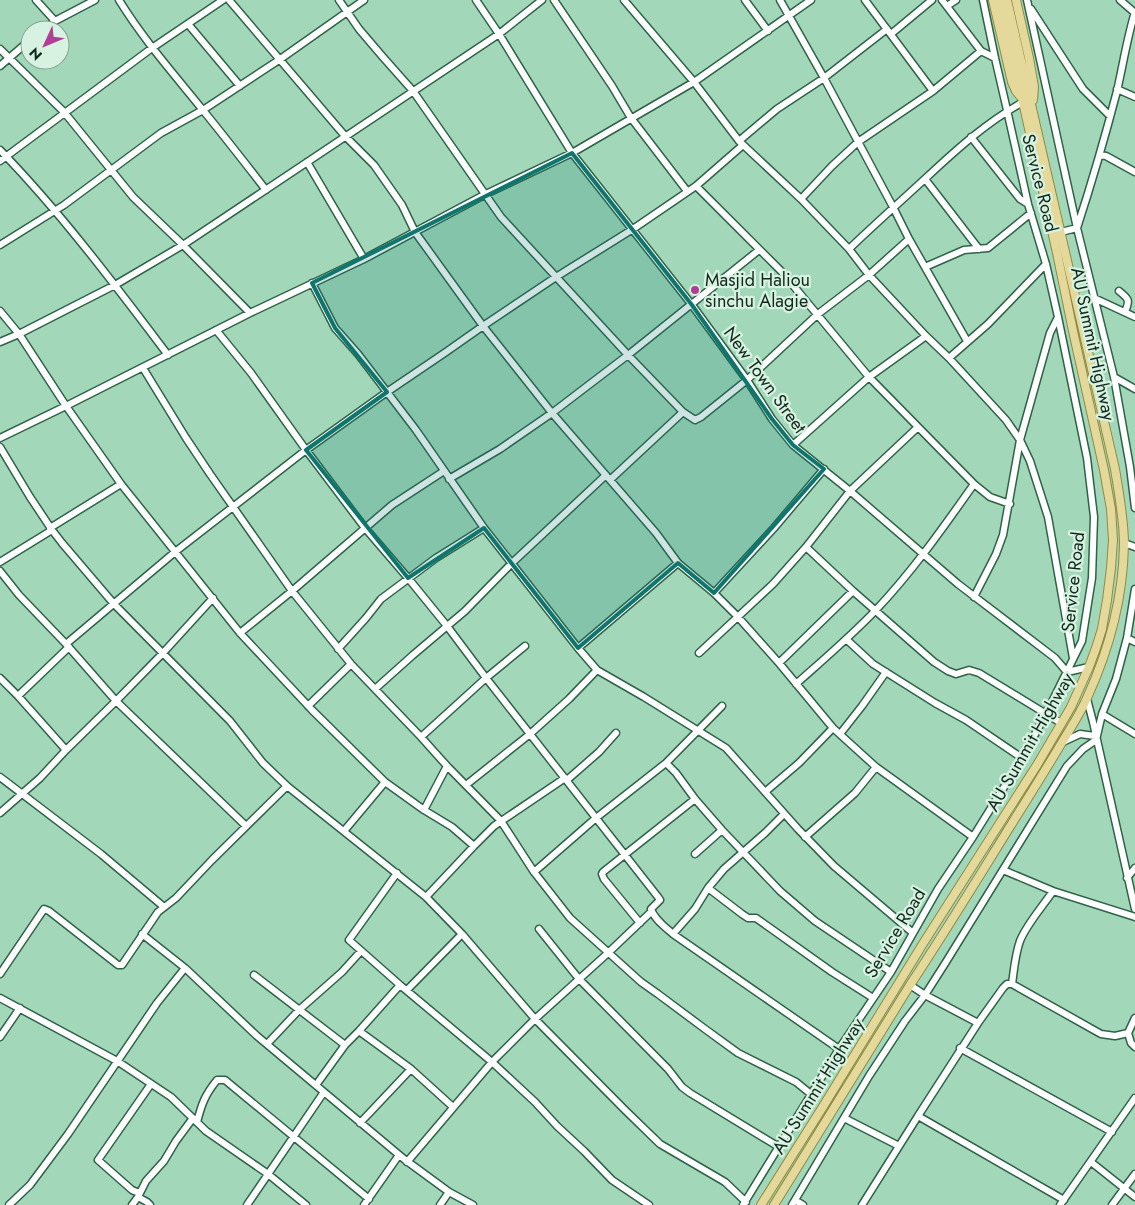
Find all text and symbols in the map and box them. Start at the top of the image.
north arrow [20,20,70,70]
text: N [25,43,47,65]
street label: Service Road [1015,131,1065,235]
street label: AU Summit Highway [1064,265,1122,423]
place label: Masjid Haliou sinchu Alagie [705,267,810,314]
marker: Masjid Haliou sinchu Alagie [689,284,701,296]
street label: New Town Street [717,321,813,439]
street label: Service Road [1055,531,1091,633]
street label: AU Summit Highway [980,668,1080,816]
street label: Service Road [858,883,932,983]
street label: AU Summit Highway [766,1013,870,1159]

